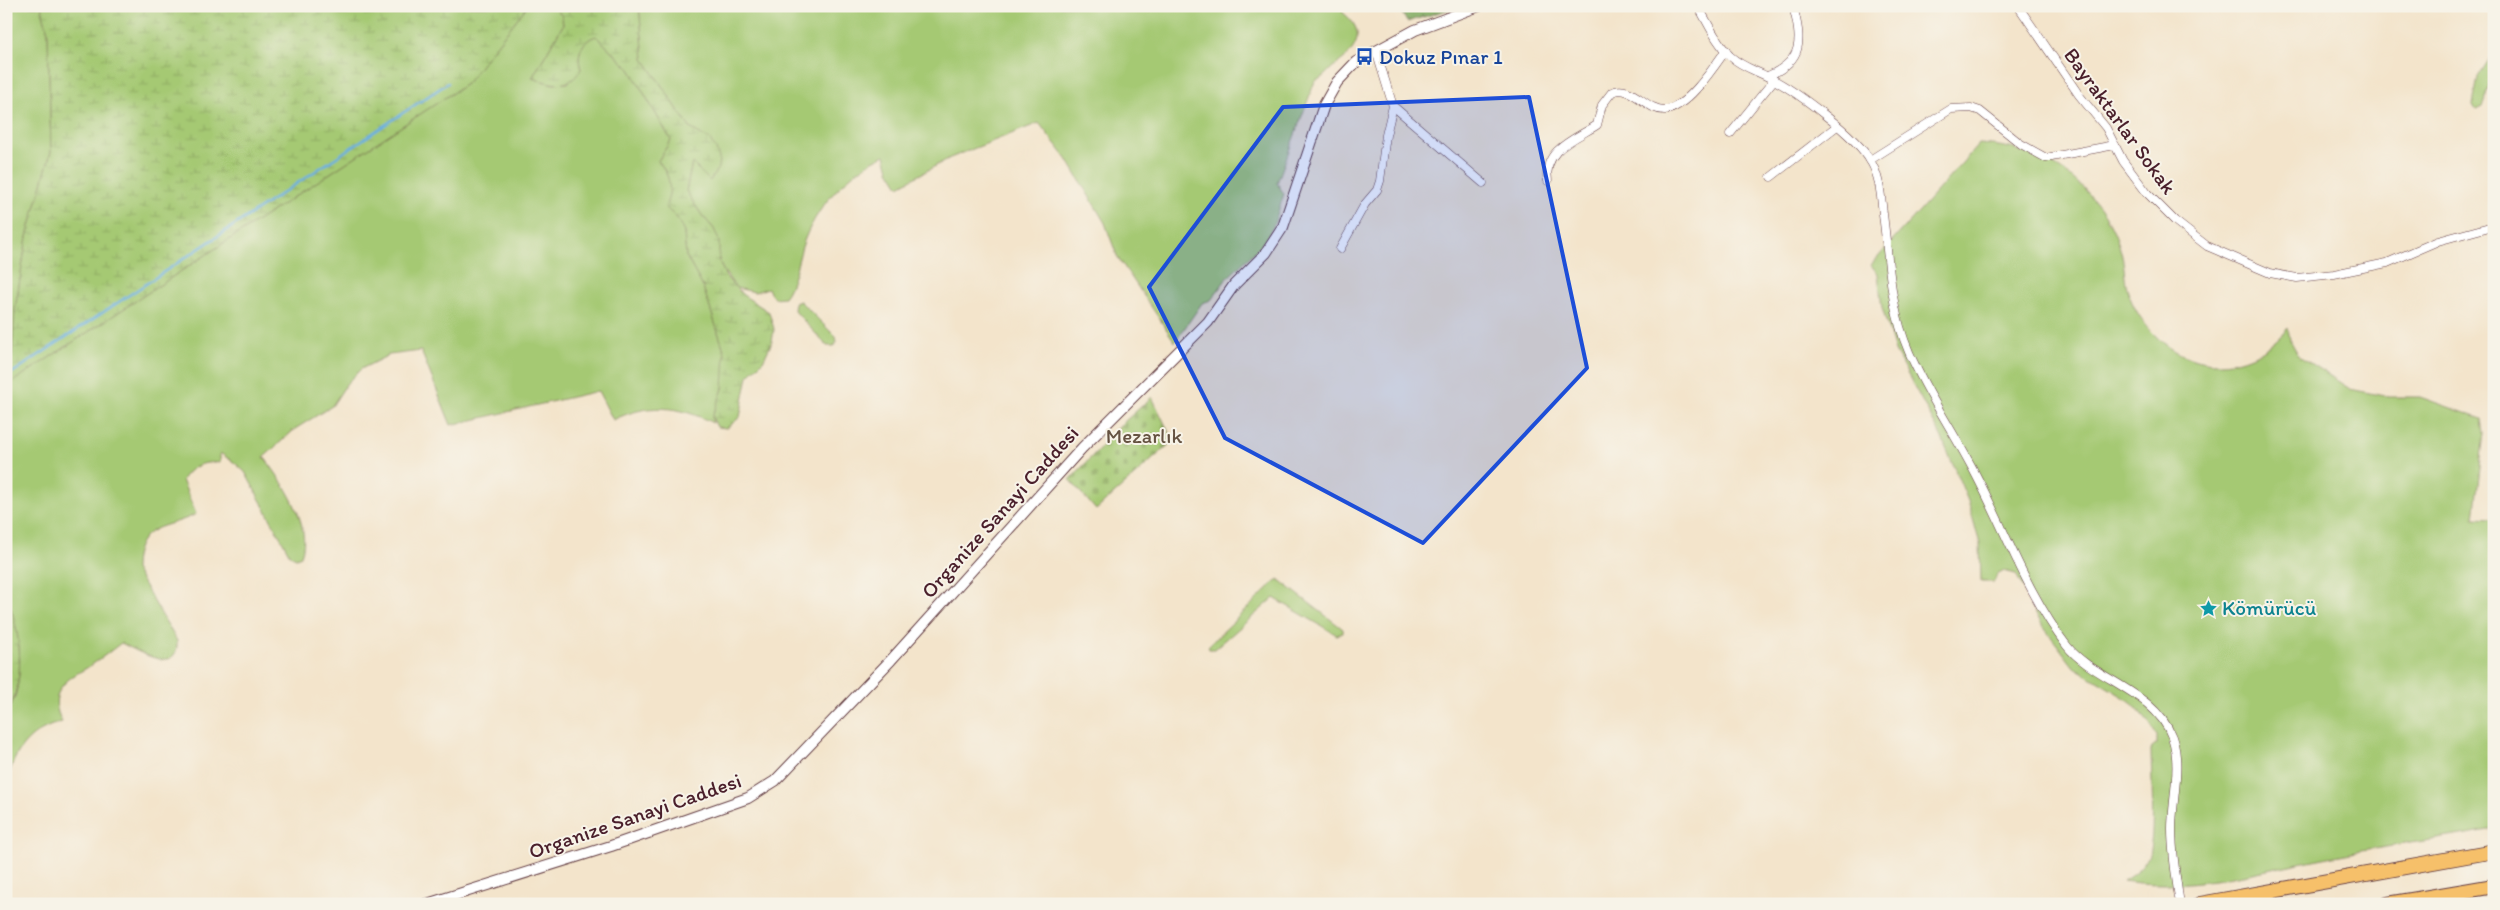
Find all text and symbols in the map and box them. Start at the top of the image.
street label: Bayraktarlar Sokak [2059,43,2182,199]
place label: Dokuz Pınar 1 [1379,44,1503,69]
bus stop icon: Dokuz Pınar 1 [1355,47,1375,67]
street label: Organize Sanayi Caddesi [916,420,1084,603]
park label: Mezarlık [1106,423,1182,448]
place label: Kömürücü [2222,595,2317,620]
place icon: Kömürücü [2198,598,2218,618]
street label: Organize Sanayi Caddesi [525,767,744,864]

